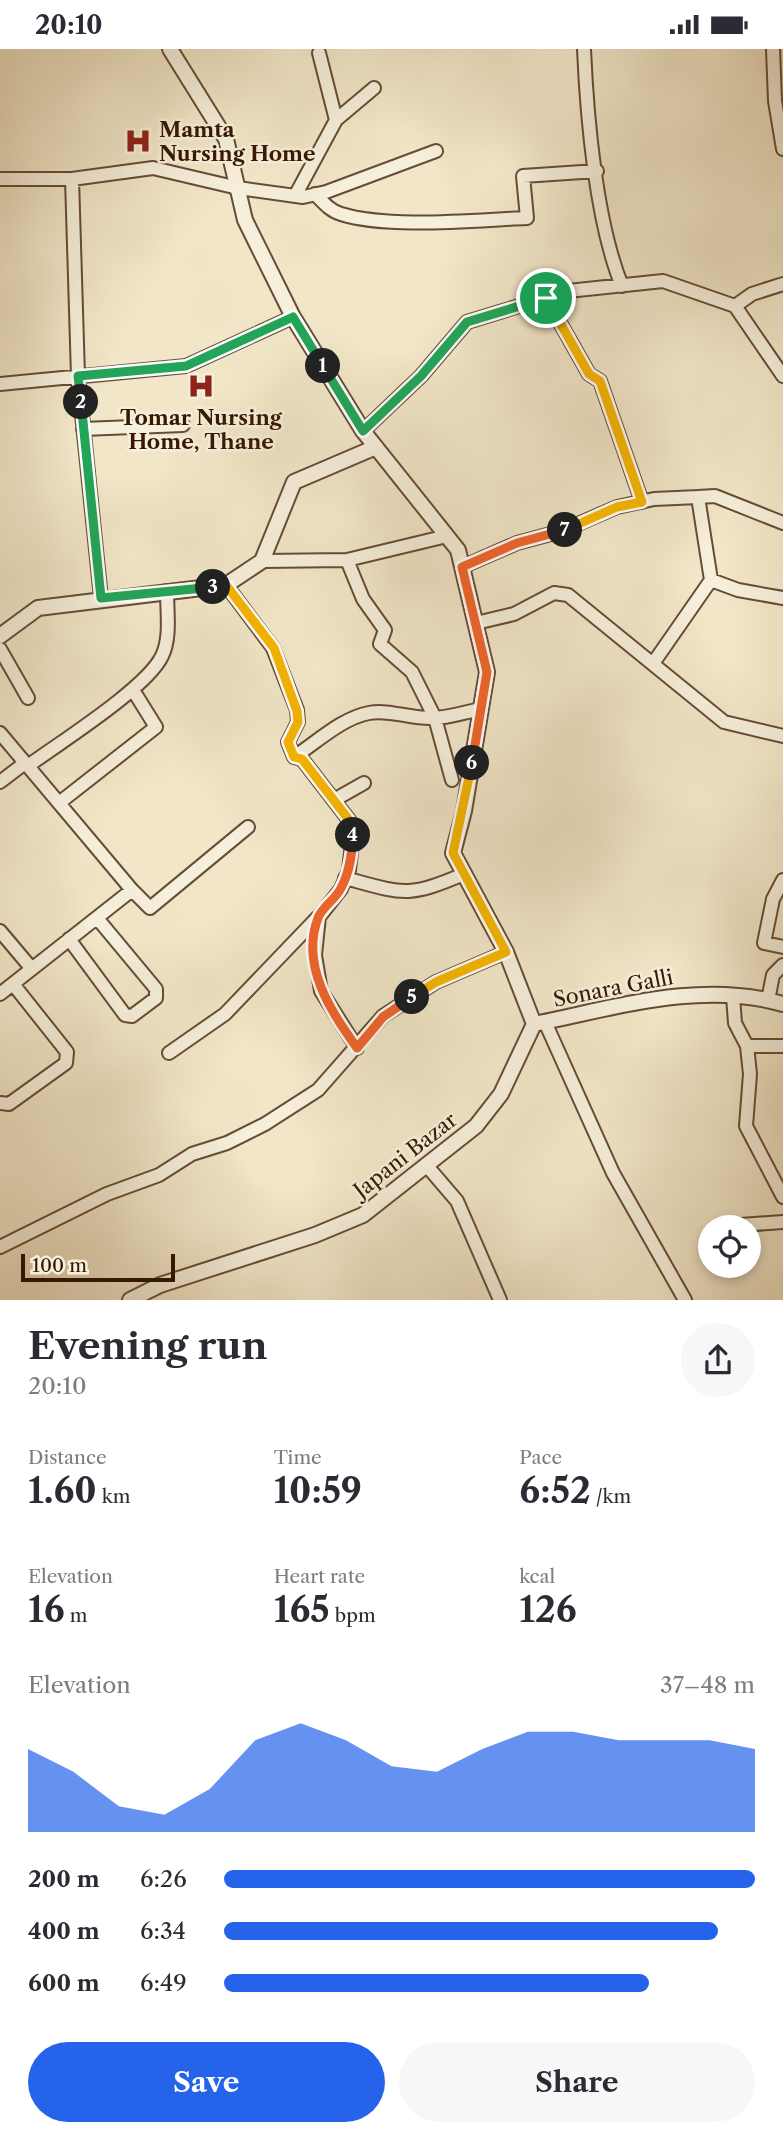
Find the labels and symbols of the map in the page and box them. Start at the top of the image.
place label: Mamta Nursing Home [159,117,316,166]
hospital icon: Mamta Nursing Home [123,126,153,156]
pin [516,268,576,328]
pin: 1 [306,349,340,383]
hospital icon: Tomar Nursing Home, Thane [186,371,216,401]
pin: 2 [64,385,98,419]
place label: Tomar Nursing Home, Thane [120,405,283,454]
pin: 7 [548,512,582,547]
pin: 3 [196,569,230,605]
pin: 6 [454,745,490,781]
pin: 4 [336,817,370,853]
street label: Sonara Galli [551,964,675,1012]
pin: 5 [394,979,430,1014]
street label: Japani Bazar [346,1107,462,1205]
scale bar [21,1251,175,1282]

